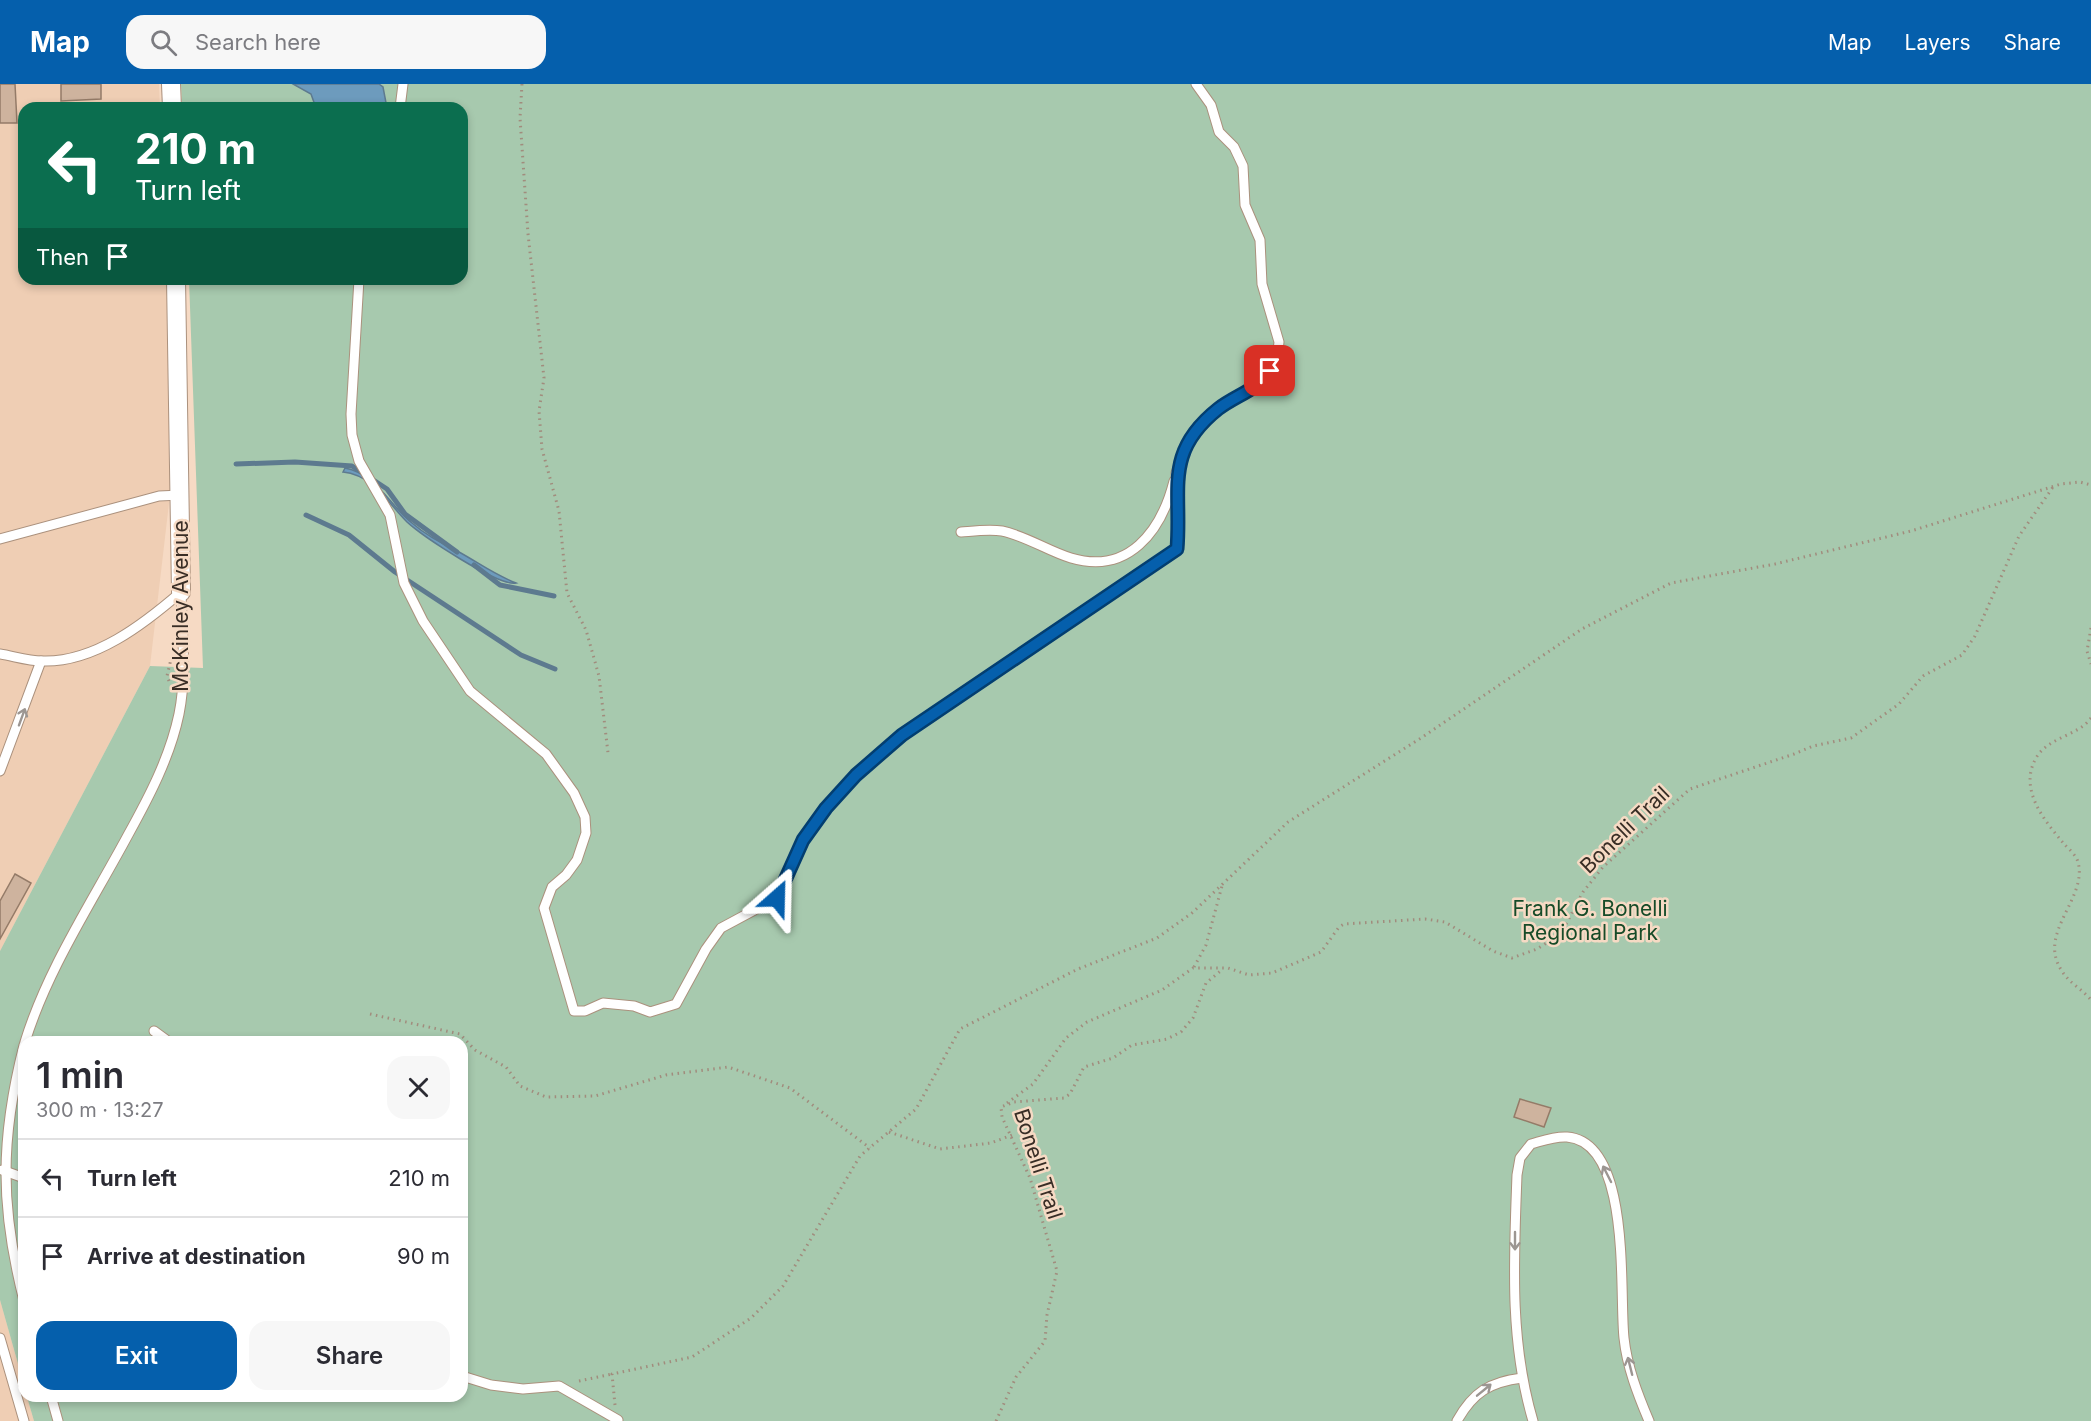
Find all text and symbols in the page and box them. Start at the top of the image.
search box [126,15,546,69]
text: Map [30,25,90,59]
icon: search [147,26,180,59]
text: Search here [195,29,321,55]
text: Map [1828,30,1872,55]
text: Layers [1905,30,1971,55]
text: Share [2004,30,2061,55]
text: 210 m [135,123,256,174]
icon: left [36,126,114,204]
text: Turn left [135,174,241,207]
icon: arrive [101,240,134,273]
text: Then [36,244,89,270]
pin [1244,345,1295,396]
icon: arrive [1253,354,1286,387]
street label: McKinley Avenue [168,520,193,692]
one-way arrow [17,708,28,727]
street label: Bonelli Trail [1575,781,1674,878]
position arrow [745,866,809,930]
park label: Frank G. Bonelli Regional Park [1512,896,1668,945]
text: 1 min [36,1053,124,1097]
button: close [387,1056,450,1119]
text: 300 m · 13:27 [36,1098,164,1122]
street label: Bonelli Trail [1009,1106,1068,1222]
icon: left [36,1162,69,1195]
text: Turn left [87,1165,177,1191]
text: 210 m [388,1165,450,1191]
one-way arrow [1600,1165,1612,1183]
one-way arrow [1509,1231,1521,1251]
icon: arrive [36,1240,69,1273]
text: Arrive at destination [87,1243,306,1269]
text: 90 m [397,1243,450,1269]
button: Exit [36,1321,237,1390]
button: Share [249,1321,450,1390]
one-way arrow [1623,1357,1635,1376]
one-way arrow [1476,1383,1492,1396]

